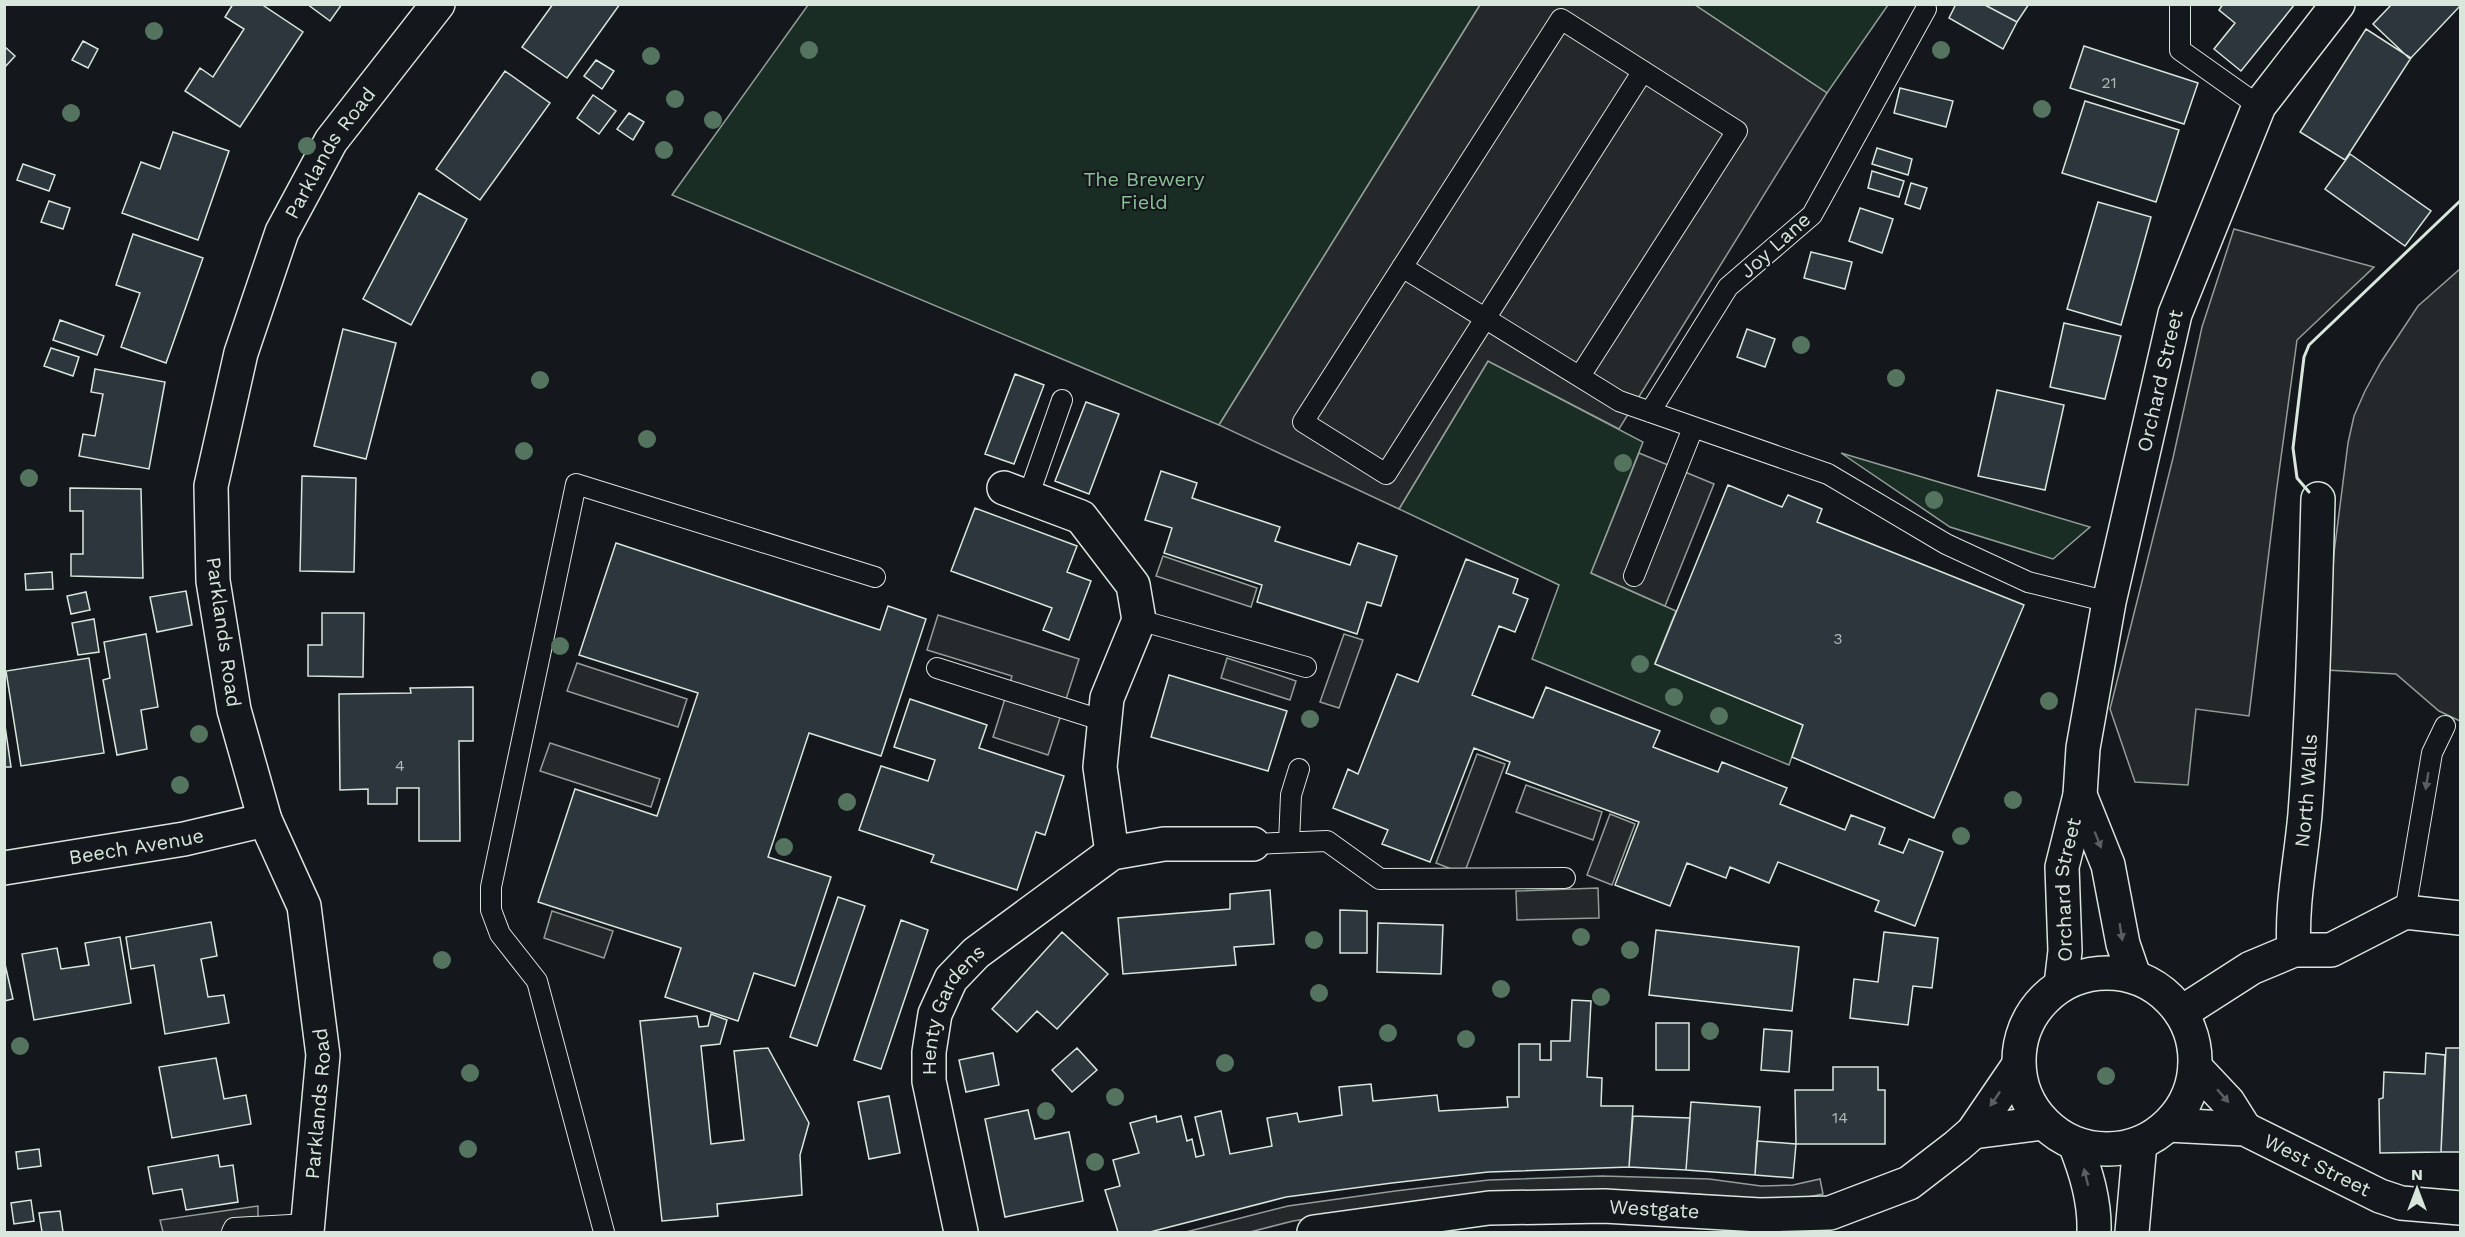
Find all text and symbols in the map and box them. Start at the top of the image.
house number: 21 [2101,73,2117,92]
street label: Parklands Road [279,82,380,223]
park label: The Brewery Field [1083,167,1205,214]
street label: Joy Lane [1735,207,1815,283]
street label: Orchard Street [2132,307,2188,454]
street label: Parklands Road [202,555,246,709]
house number: 3 [1833,629,1843,648]
street label: North Walls [2289,733,2322,849]
house number: 4 [395,756,405,775]
one-way arrow [2422,772,2431,791]
street label: Orchard Street [2050,815,2086,963]
street label: Beech Avenue [67,823,206,869]
one-way arrow [2094,831,2103,849]
one-way arrow [2117,923,2126,942]
street label: Henty Gardens [917,939,989,1075]
street label: Parklands Road [300,1027,335,1180]
one-way arrow [2216,1088,2229,1104]
one-way arrow [1990,1090,2001,1107]
house number: 14 [1832,1108,1848,1127]
street label: West Street [2260,1128,2375,1202]
north arrow [2387,1159,2447,1219]
text: N [2411,1165,2423,1184]
one-way arrow [2081,1168,2091,1186]
street label: Westgate [1608,1194,1700,1223]

